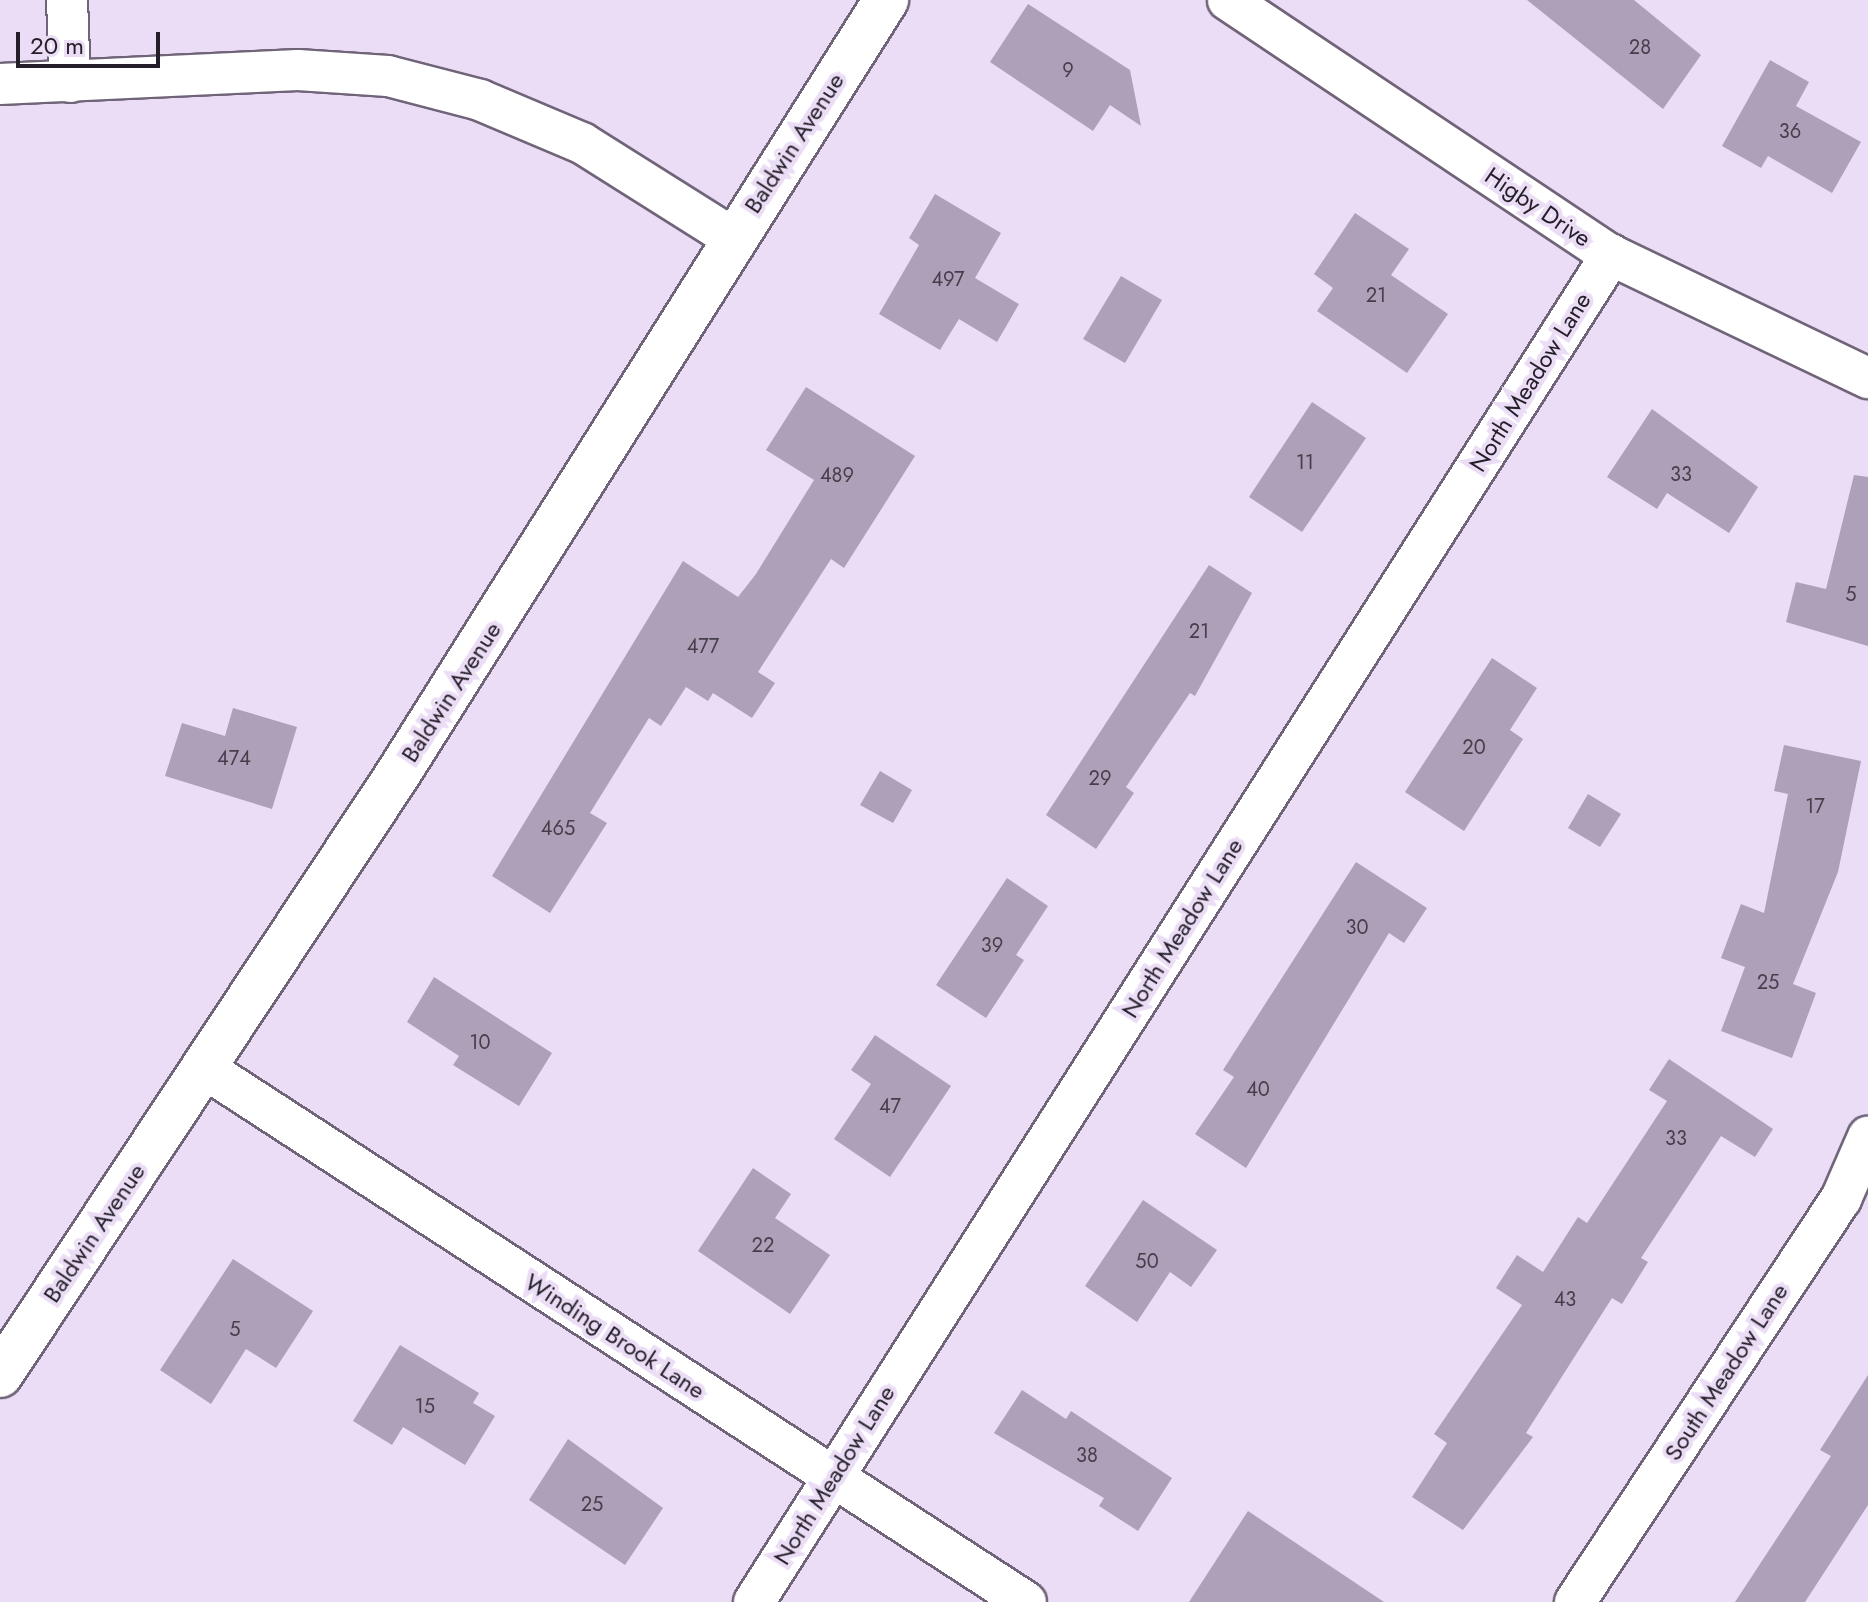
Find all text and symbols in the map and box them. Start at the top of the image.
scale bar [20,16,164,66]
text: 20 m [30,28,84,63]
house number: 28 [1629,35,1651,59]
house number: 9 [1062,58,1074,82]
street label: Baldwin Avenue [738,68,850,218]
house number: 36 [1779,119,1801,143]
street label: Higby Drive [1480,161,1596,253]
house number: 497 [931,267,965,291]
house number: 21 [1366,283,1386,307]
street label: North Meadow Lane [1463,287,1597,477]
house number: 11 [1296,450,1314,474]
house number: 33 [1670,462,1692,486]
house number: 489 [820,463,854,487]
house number: 5 [1845,582,1857,606]
street label: Baldwin Avenue [395,617,507,767]
house number: 21 [1189,619,1209,643]
house number: 477 [687,634,719,658]
house number: 20 [1462,735,1486,759]
house number: 474 [217,746,251,770]
house number: 29 [1089,766,1111,790]
house number: 17 [1805,794,1825,818]
house number: 465 [541,816,575,840]
street label: North Meadow Lane [1115,833,1249,1023]
house number: 30 [1346,915,1368,939]
house number: 39 [981,933,1003,957]
house number: 25 [1757,970,1779,994]
house number: 10 [470,1030,490,1054]
house number: 40 [1246,1077,1270,1101]
house number: 47 [879,1094,901,1118]
house number: 33 [1665,1126,1687,1150]
street label: Baldwin Avenue [37,1158,151,1308]
house number: 22 [752,1233,774,1257]
house number: 50 [1135,1249,1159,1273]
street label: Winding Brook Lane [520,1267,710,1405]
street label: South Meadow Lane [1658,1278,1794,1466]
house number: 43 [1554,1287,1576,1311]
house number: 5 [229,1317,241,1341]
street label: North Meadow Lane [767,1380,901,1570]
house number: 15 [415,1394,435,1418]
house number: 38 [1076,1443,1098,1467]
house number: 25 [581,1492,603,1516]

